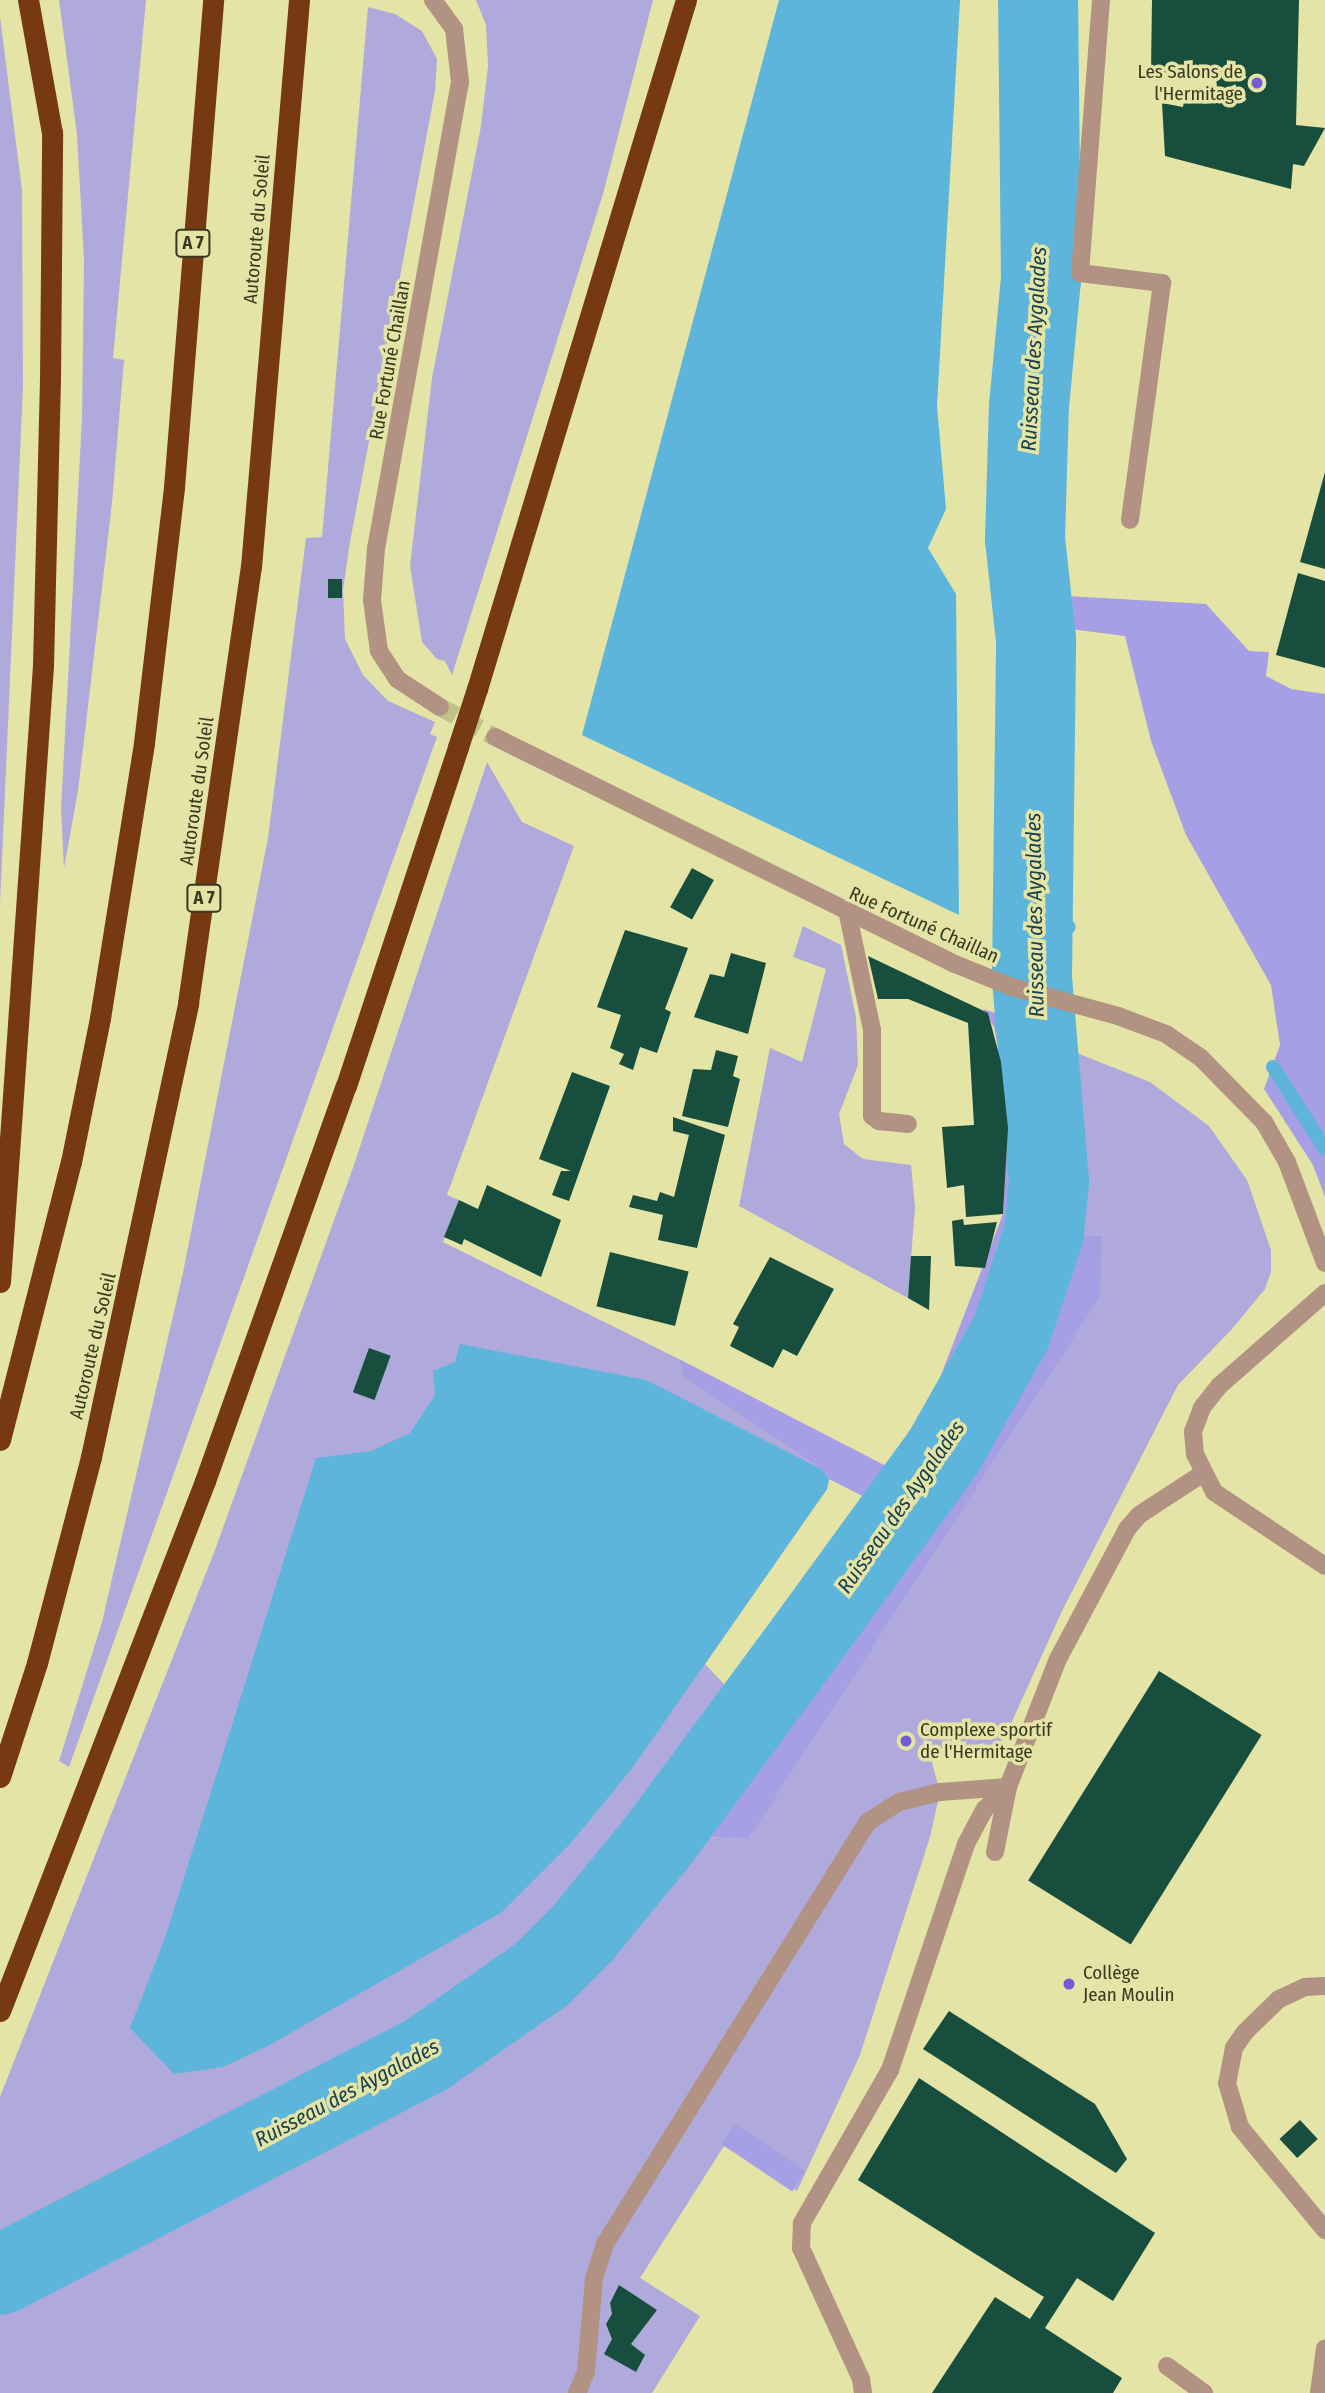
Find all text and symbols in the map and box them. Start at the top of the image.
place label: Les Salons de l'Hermitage [1137,61,1243,105]
marker: Les Salons de l'Hermitage [1249,75,1265,91]
street label: Autoroute du Soleil [239,153,275,305]
road number: A 7 [174,229,212,258]
water label: Ruisseau des Aygalades [1016,246,1052,452]
street label: Rue Fortuné Chaillan [365,279,415,441]
street label: Autoroute du Soleil [175,715,219,867]
water label: Ruisseau des Aygalades [1021,812,1049,1018]
street label: Rue Fortuné Chaillan [846,882,1002,968]
road number: A 7 [185,884,223,912]
street label: Autoroute du Soleil [65,1270,121,1422]
water label: Ruisseau des Aygalades [832,1416,970,1598]
place label: Complexe sportif de l'Hermitage [920,1719,1052,1763]
marker: Complexe sportif de l'Hermitage [898,1733,914,1749]
place label: Collège Jean Moulin [1083,1962,1174,2006]
marker: Collège Jean Moulin [1061,1976,1077,1992]
water label: Ruisseau des Aygalades [251,2034,443,2152]

